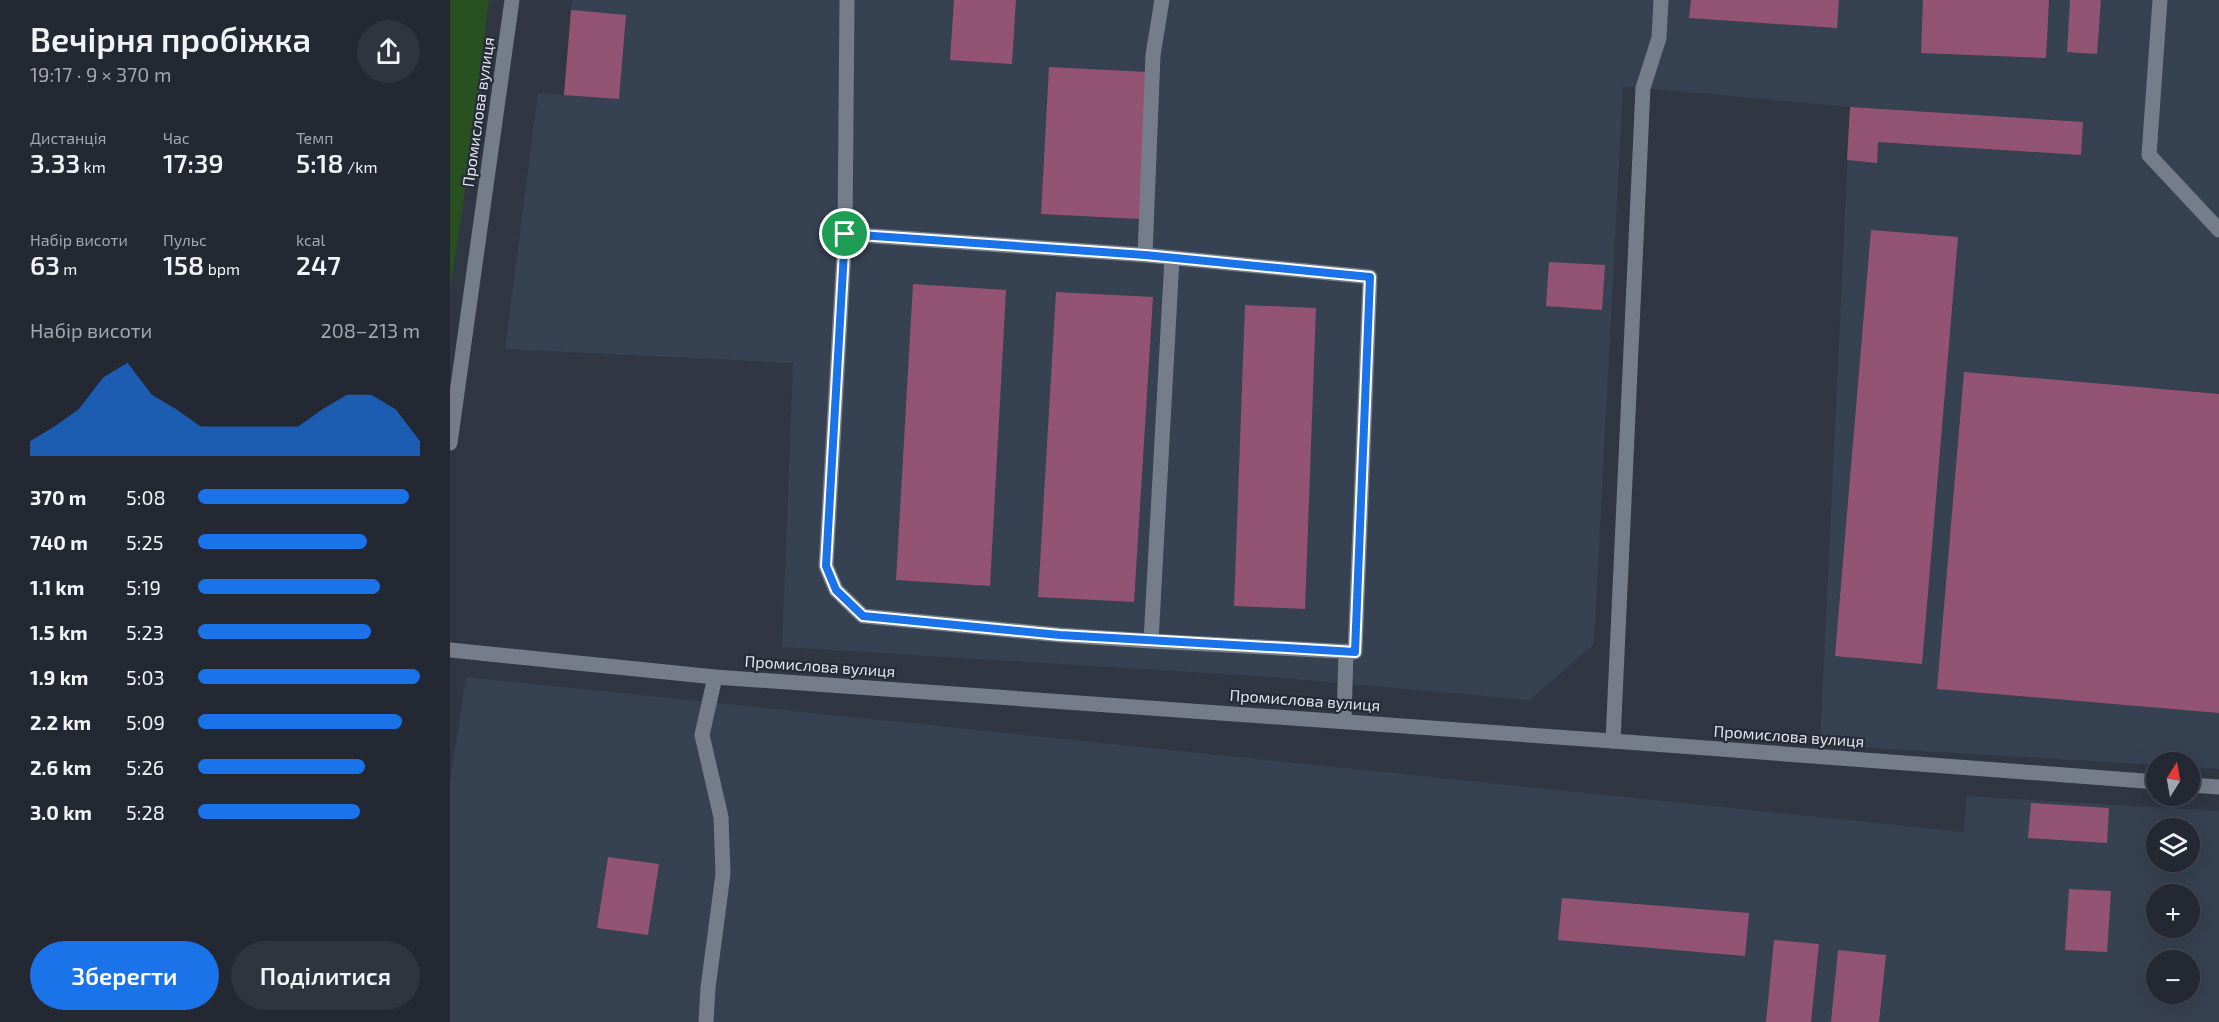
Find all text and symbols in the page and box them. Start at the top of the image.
text: Вечірня пробіжка [30,19,311,59]
button: share [357,20,420,83]
street label: Промислова вулиця [458,36,498,188]
text: 19:17 · 9 × 370 m [30,62,171,86]
text: Дистанція [30,128,107,147]
text: Час [163,128,190,147]
text: Темп [296,128,333,147]
text: 3.33 [30,147,80,178]
text: 17:39 [163,147,224,178]
text: 5:18 [296,147,344,178]
text: km [80,157,106,176]
text: /km [344,157,378,176]
pin [819,208,870,259]
icon: arrive [828,217,861,250]
text: Набір висоти [30,230,128,249]
text: Пульс [163,230,207,249]
text: kcal [296,230,325,249]
text: 63 [30,249,60,280]
text: 158 [163,249,204,280]
text: 247 [296,249,341,280]
text: m [60,259,77,278]
text: bpm [204,259,240,278]
text: Набір висоти [30,318,152,342]
text: 208–213 m [320,318,420,342]
text: 370 m [30,485,86,509]
text: 5:08 [126,485,166,509]
text: 740 m [30,530,88,554]
text: 5:25 [126,530,163,554]
text: 1.1 km [30,575,84,599]
text: 5:19 [126,575,161,599]
text: 1.5 km [30,620,88,644]
text: 5:23 [126,620,164,644]
street label: Промислова вулиця [744,651,896,681]
text: 1.9 km [30,665,88,689]
text: 5:03 [126,665,165,689]
street label: Промислова вулиця [1229,685,1381,715]
text: 2.2 km [30,710,91,734]
text: 5:09 [126,710,165,734]
street label: Промислова вулиця [1713,721,1865,751]
north arrow [2146,752,2200,806]
map controls [2146,752,2200,1004]
text: 2.6 km [30,755,91,779]
text: 5:26 [126,755,164,779]
text: 3.0 km [30,800,92,824]
text: 5:28 [126,800,165,824]
button: layers [2146,818,2200,872]
button: + [2146,884,2200,938]
button: Зберегти [30,941,219,1010]
button: Поділитися [231,941,420,1010]
button: − [2146,950,2200,1004]

